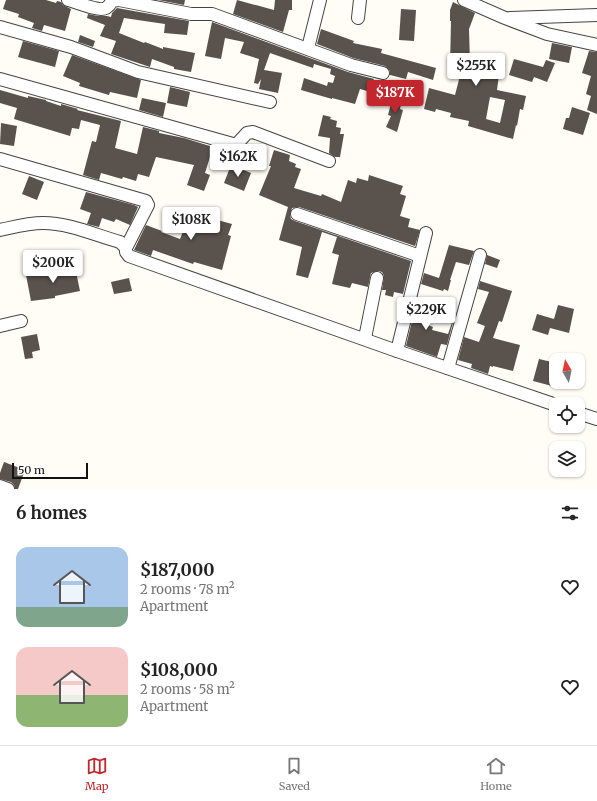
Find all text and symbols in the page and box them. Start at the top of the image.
pin: $255K [448,53,504,87]
text: $255K [456,57,496,74]
pin: $187K [367,80,423,114]
text: $187K [376,84,414,101]
pin: $162K [210,144,266,178]
text: $162K [219,148,257,165]
pin: $108K [163,207,219,241]
text: $108K [171,211,211,228]
pin: $200K [25,250,81,284]
text: $200K [32,254,74,271]
pin: $229K [398,297,454,331]
text: $229K [406,301,446,318]
north arrow [549,353,585,389]
map controls [549,353,585,477]
button: locate [549,397,585,433]
button: layers [549,441,585,477]
scale bar [12,461,88,480]
text: 50 m [18,463,45,477]
text: 6 homes [16,502,87,524]
icon: filters [559,502,581,524]
text: $187,000 [140,559,215,581]
icon: home [48,563,96,611]
icon: heart [559,576,581,598]
text: 2 rooms · 78 m² [140,581,234,598]
text: Apartment [140,598,208,615]
text: $108,000 [140,659,218,681]
icon: home [48,663,96,711]
icon: heart [559,676,581,698]
text: 2 rooms · 58 m² [140,681,235,698]
text: Apartment [140,698,208,715]
tab: Map [85,755,109,793]
tab: Saved [279,755,310,793]
tab: Home [480,755,512,793]

